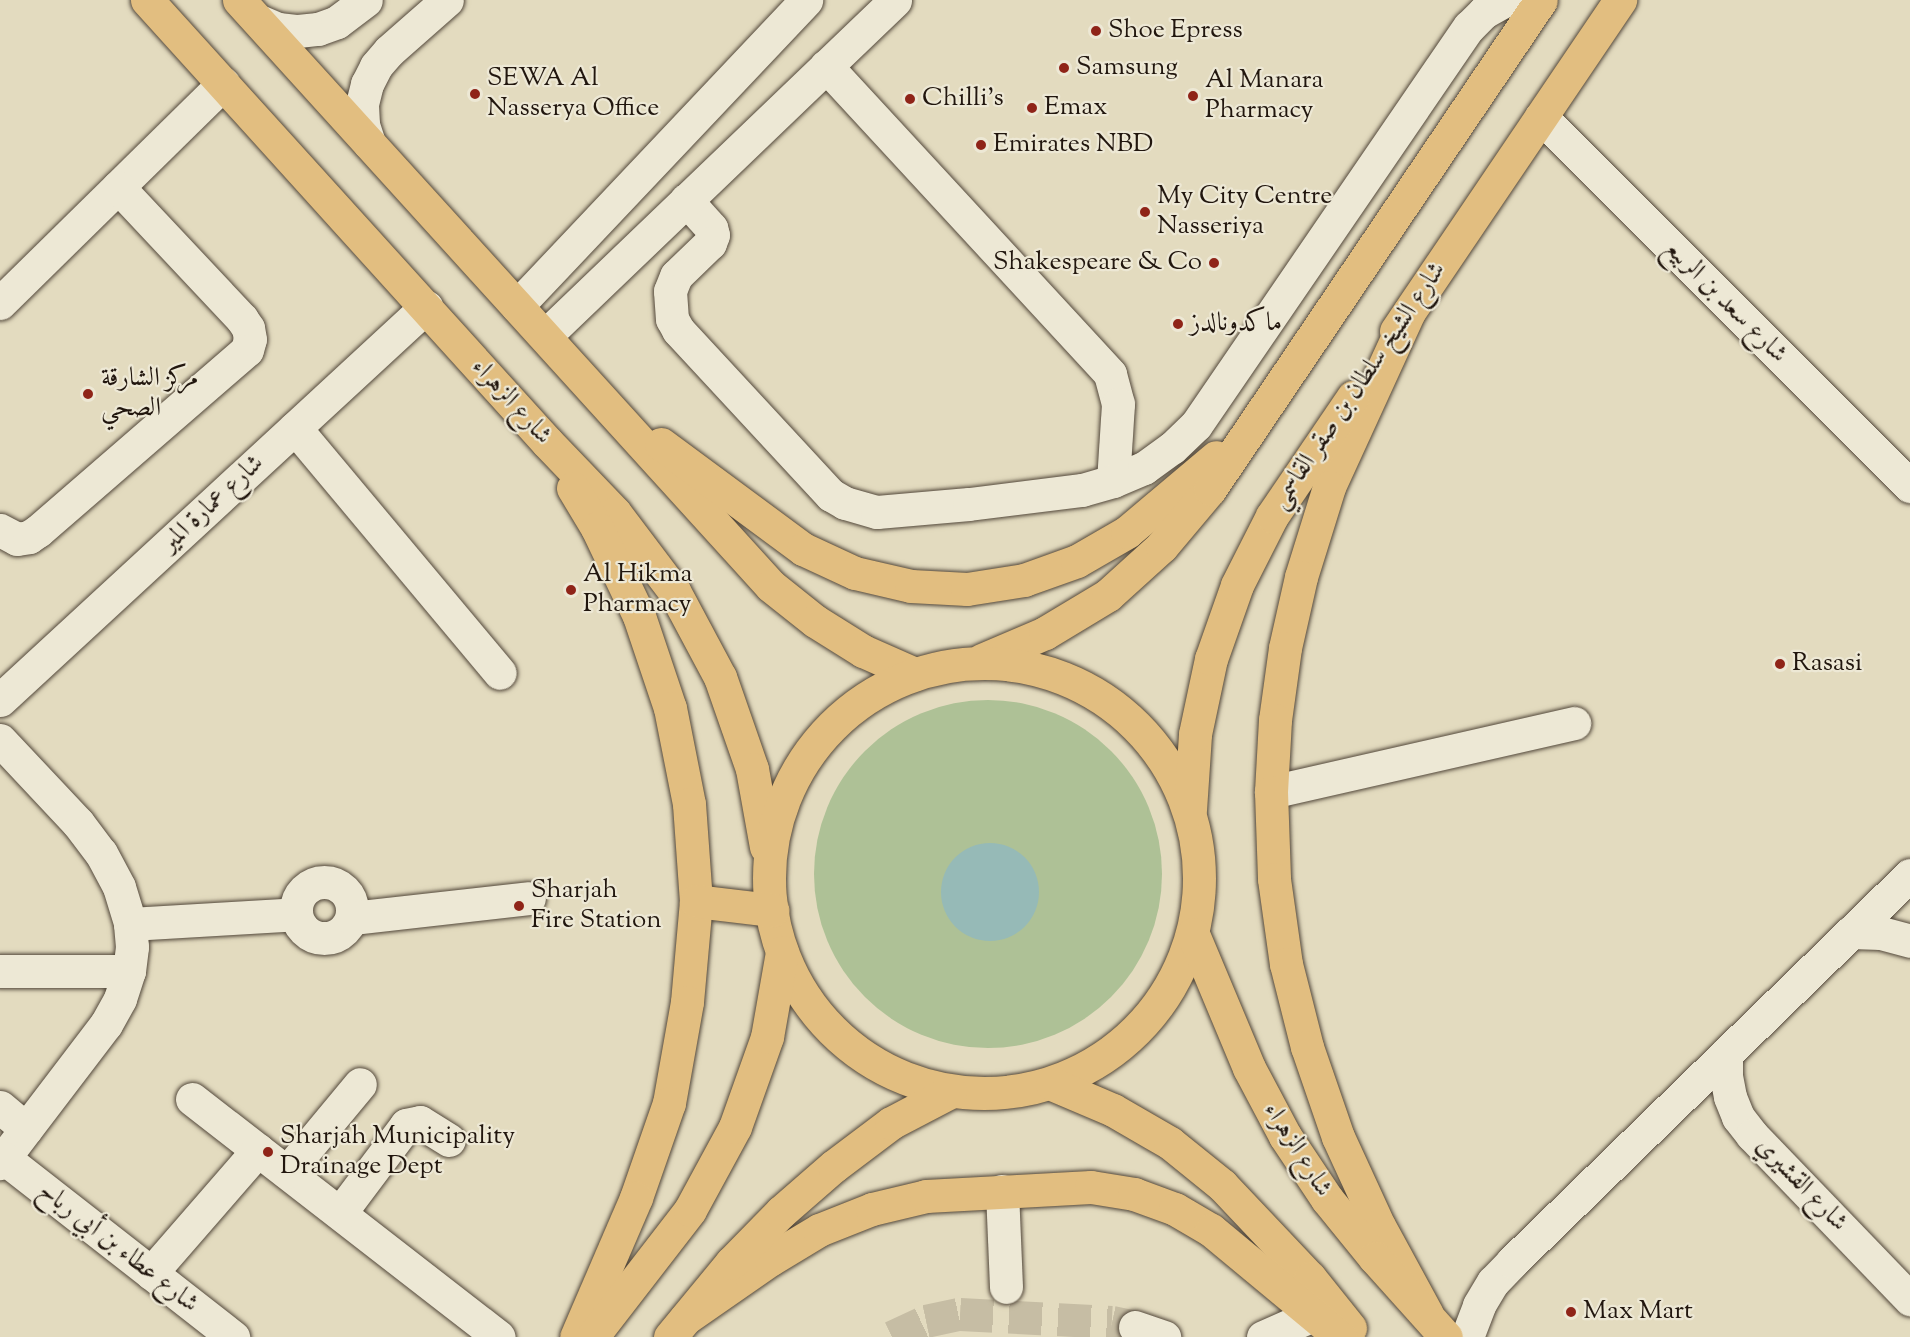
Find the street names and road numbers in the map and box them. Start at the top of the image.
street label: شارع سعد بن الربيع [1657,234,1793,370]
street label: شارع الشيخ سلطان بن صقر القاسمي [1265,256,1453,516]
street label: شارع الزهراء [464,352,558,452]
street label: شارع عمارة المير [155,448,271,560]
street label: شارع الزهراء [1256,1097,1338,1203]
street label: شارع القشيري [1748,1131,1854,1239]
street label: شارع عطاء بن أبي رباح [32,1176,204,1320]

